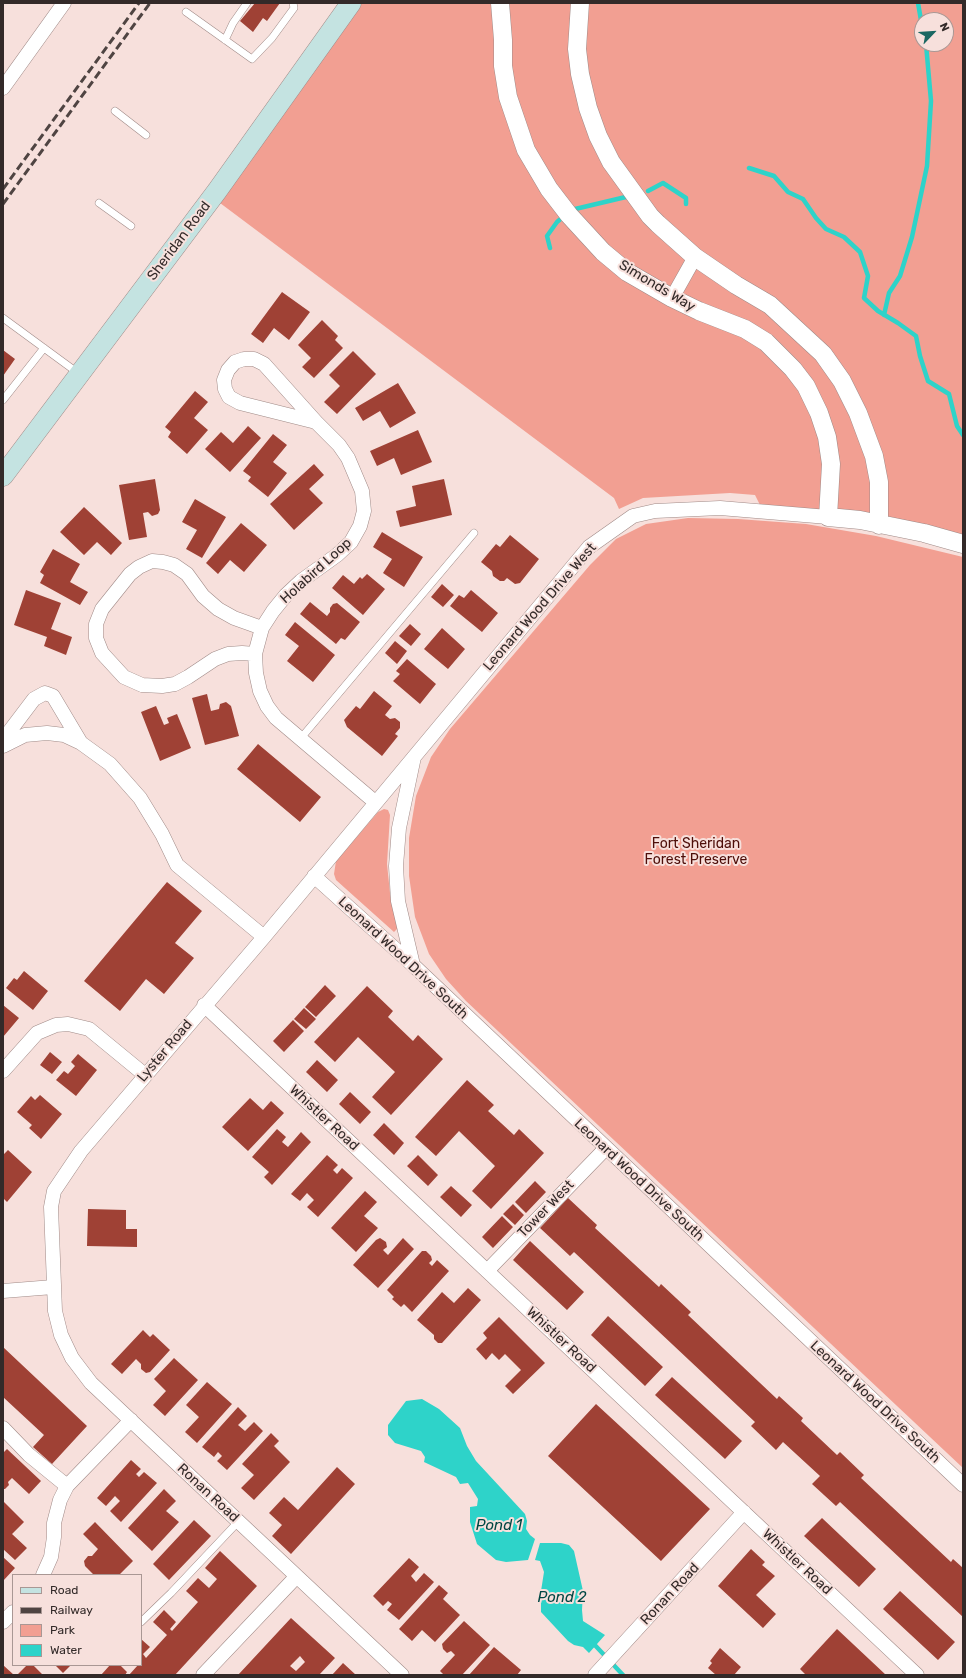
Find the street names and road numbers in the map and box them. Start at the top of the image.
street label: Sheridan Road [144,198,214,284]
street label: Simonds Way [616,257,698,315]
street label: Holabird Loop [277,535,355,607]
street label: Leonard Wood Drive West [480,540,600,674]
street label: Leonard Wood Drive South [334,893,472,1023]
street label: Lyster Road [134,1016,196,1086]
street label: Whistler Road [286,1082,362,1154]
street label: Leonard Wood Drive South [570,1115,708,1245]
street label: Tower West [514,1177,578,1241]
street label: Whistler Road [523,1304,599,1376]
street label: Leonard Wood Drive South [806,1337,944,1467]
street label: Ronan Road [174,1460,242,1526]
street label: Whistler Road [759,1526,835,1598]
street label: Ronan Road [637,1560,703,1628]

